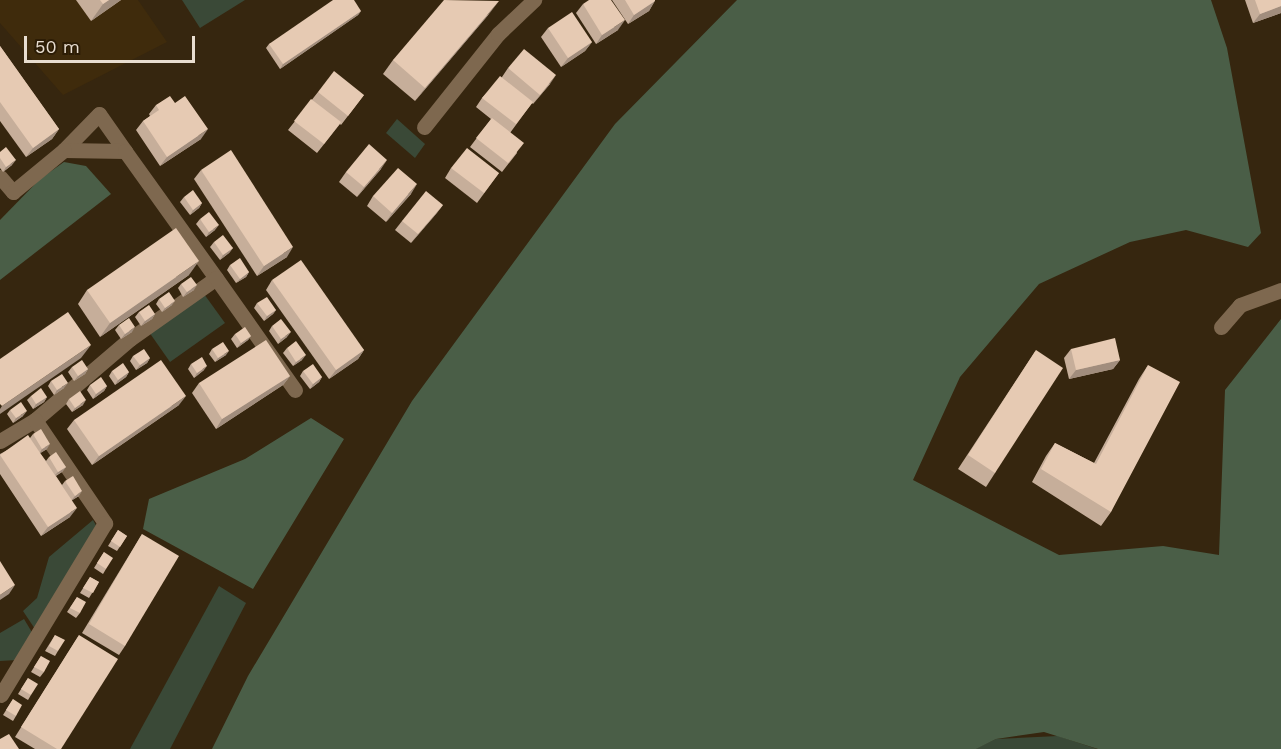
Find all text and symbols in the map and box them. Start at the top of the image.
scale bar [27,24,198,62]
text: 50 m [35,36,80,57]

